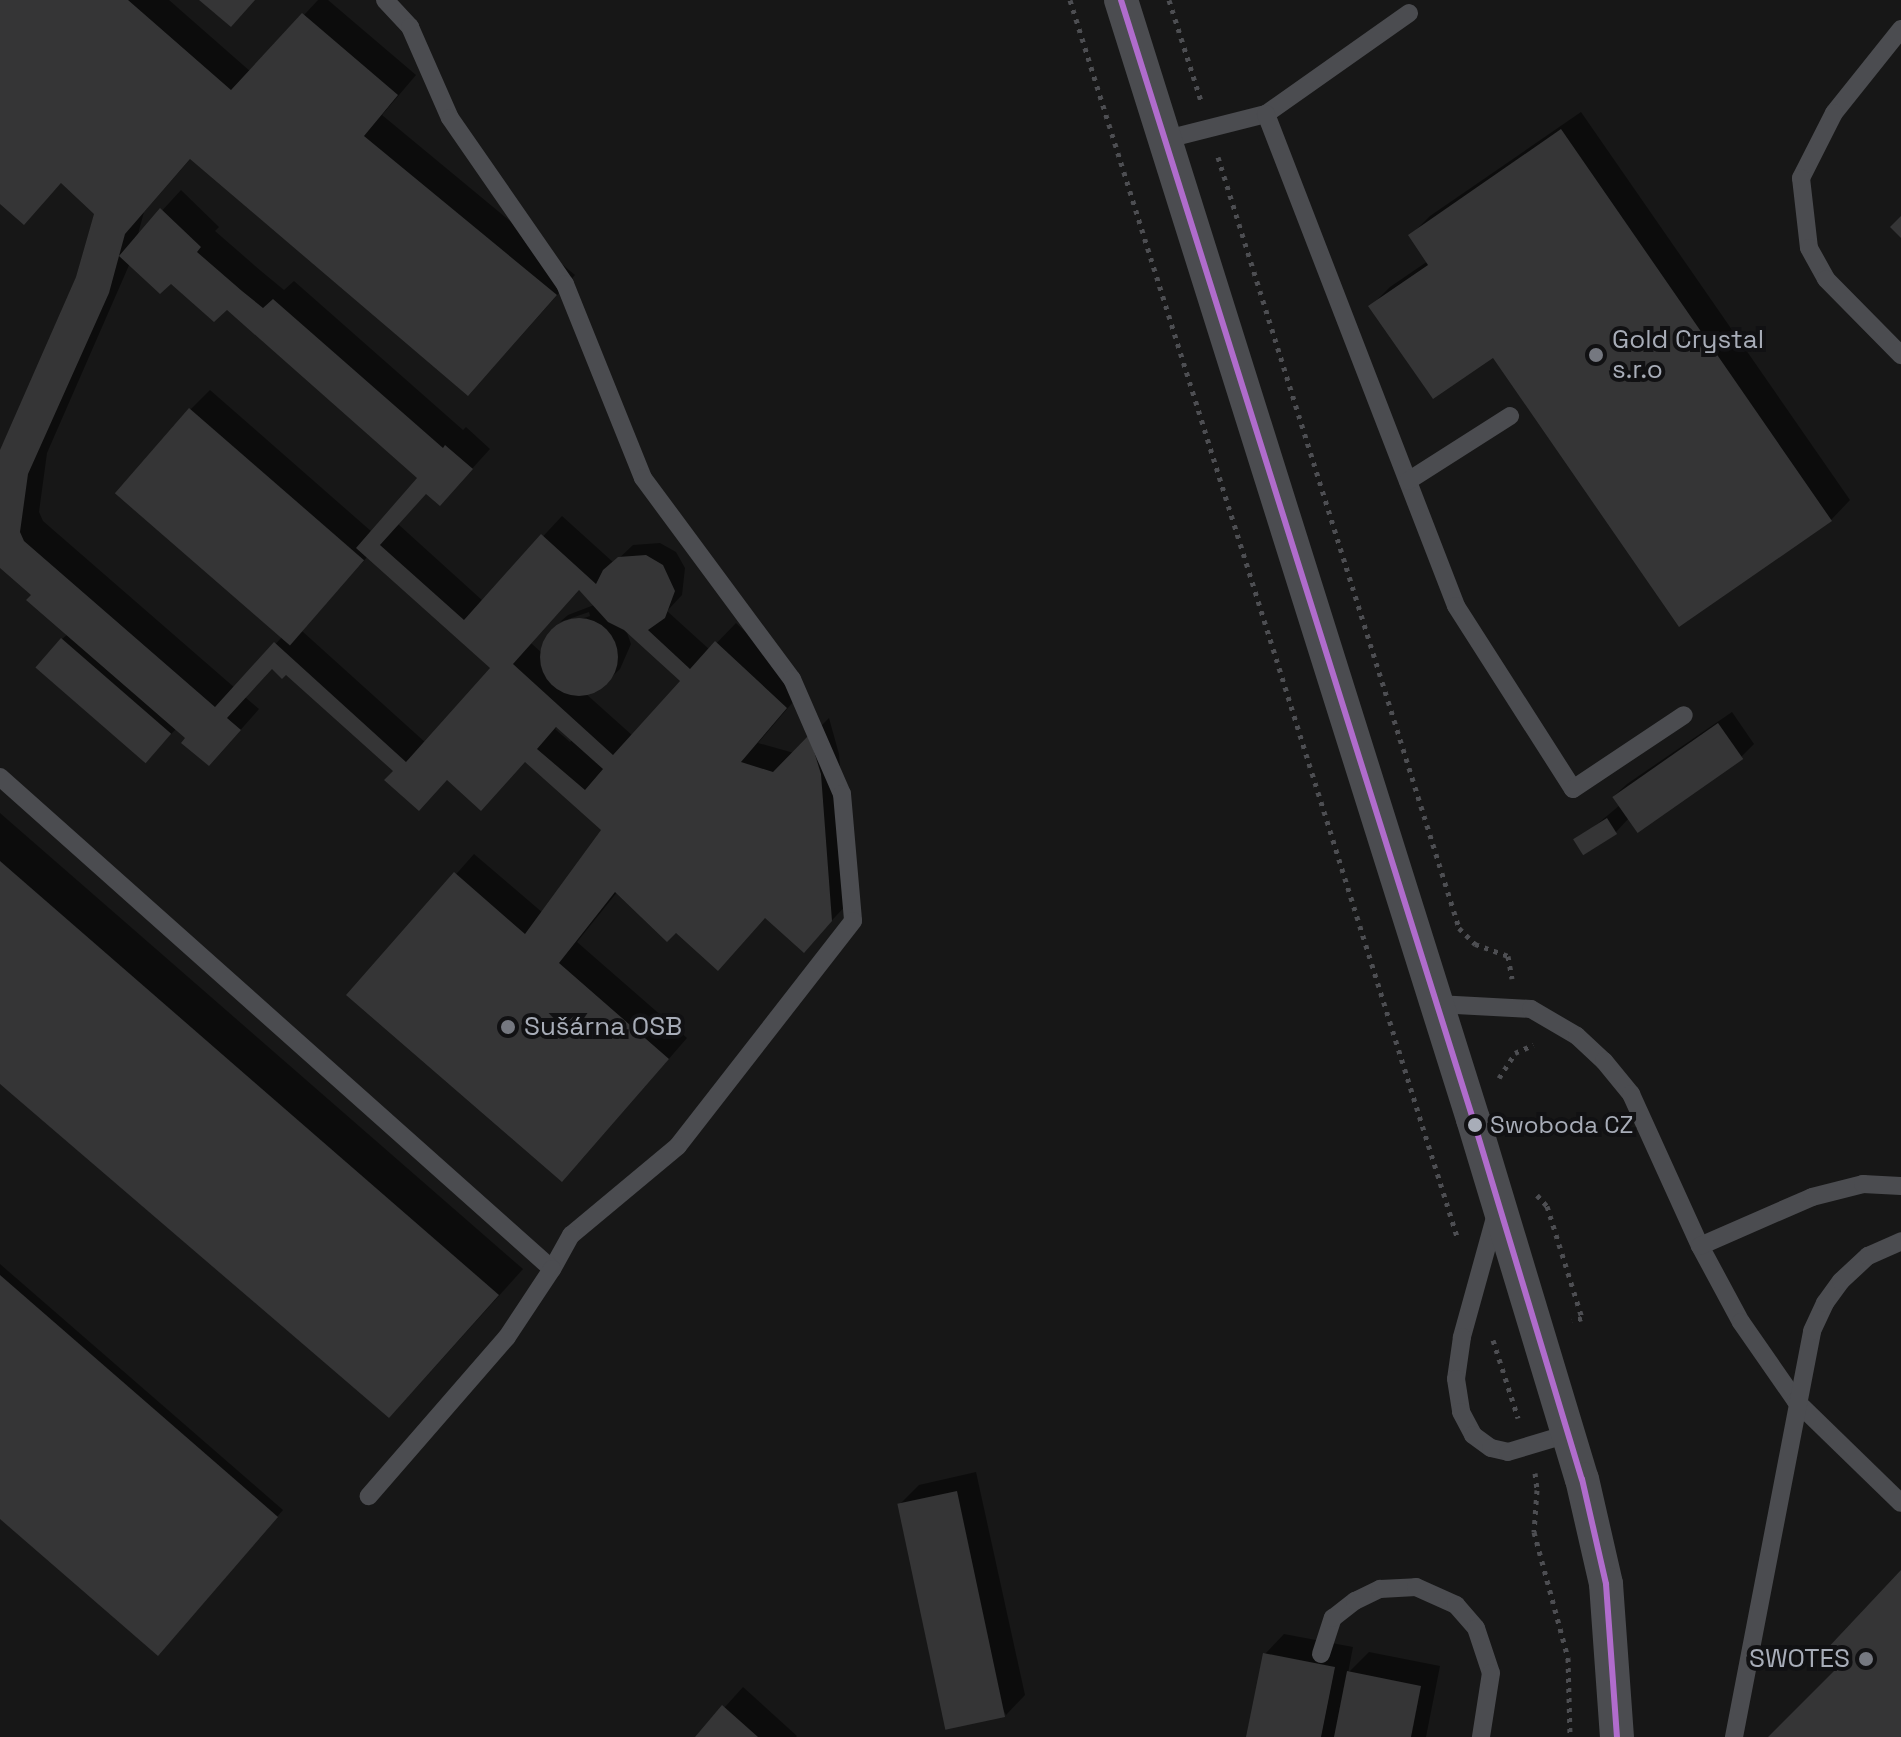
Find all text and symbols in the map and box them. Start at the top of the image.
place label: Gold Crystal s.r.o [1612,324,1764,386]
marker: Gold Crystal s.r.o [1587,346,1605,364]
place label: Sušárna OSB [524,1011,682,1043]
marker: Sušárna OSB [499,1018,517,1036]
place label: Swoboda CZ [1490,1111,1633,1139]
marker: Swoboda CZ [1467,1117,1483,1133]
place label: SWOTES [1749,1643,1850,1675]
marker: SWOTES [1857,1650,1875,1668]

